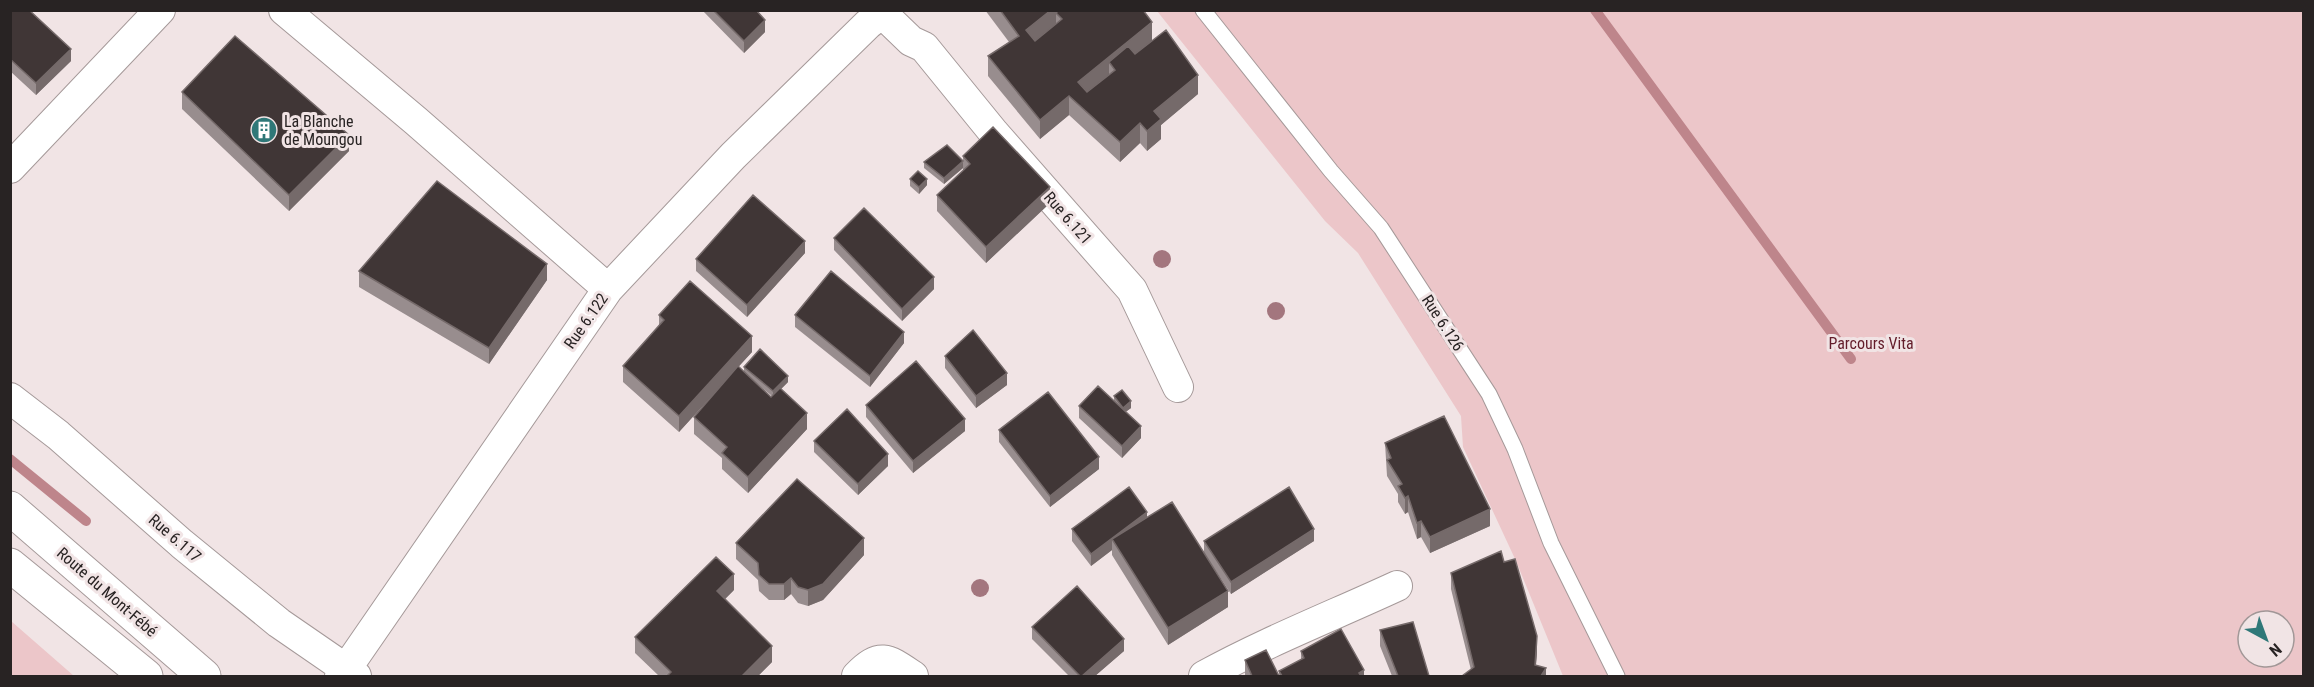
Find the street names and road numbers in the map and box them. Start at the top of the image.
street label: Rue 6.121 [1040,188,1096,248]
street label: Rue 6.122 [560,290,612,352]
street label: Rue 6.126 [1418,291,1468,355]
street label: Rue 6.117 [145,510,205,566]
street label: Route du Mont-Fébé [53,543,161,641]

